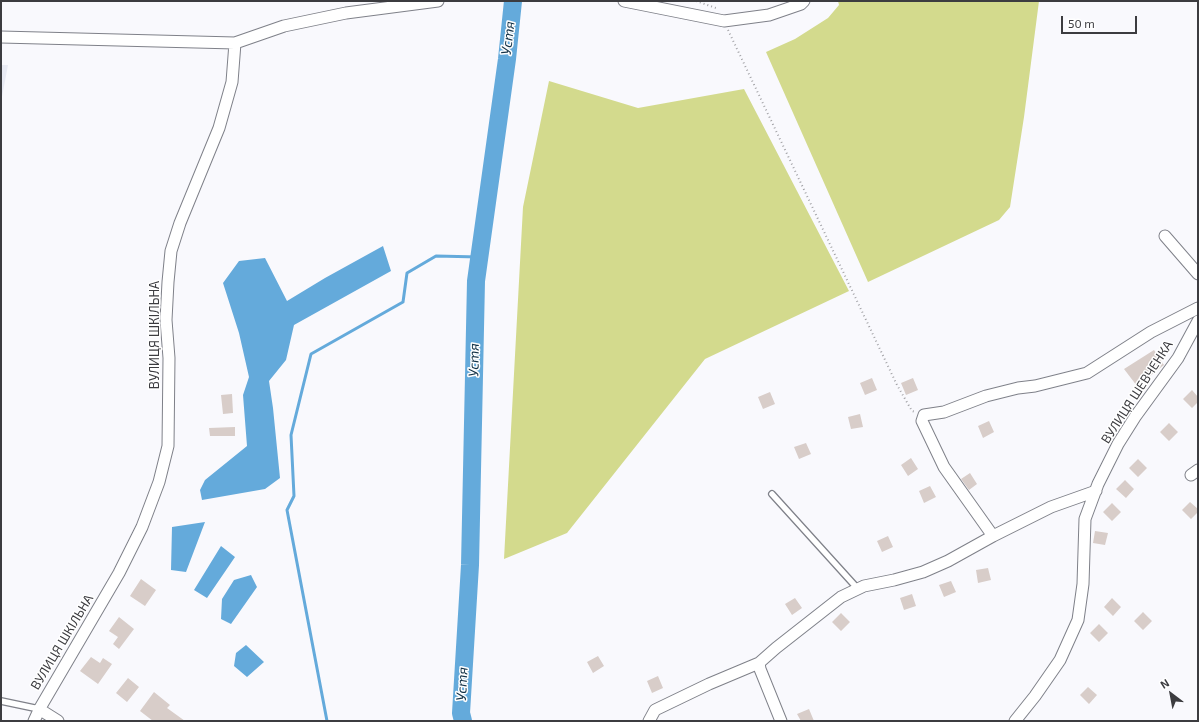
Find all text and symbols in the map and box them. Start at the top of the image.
scale bar [1063,8,1139,34]
text: 50 m [1068,16,1095,30]
water label: Устя [498,20,518,56]
street label: ВУЛИЦЯ ШКІЛЬНА [147,281,163,389]
street label: ВУЛИЦЯ ШЕВЧЕНКА [1098,338,1176,446]
water label: Устя [465,343,483,377]
street label: ВУЛИЦЯ ШКІЛЬНА [27,592,97,692]
water label: Устя [453,667,471,701]
north arrow [1151,674,1191,714]
text: N [1158,676,1171,691]

